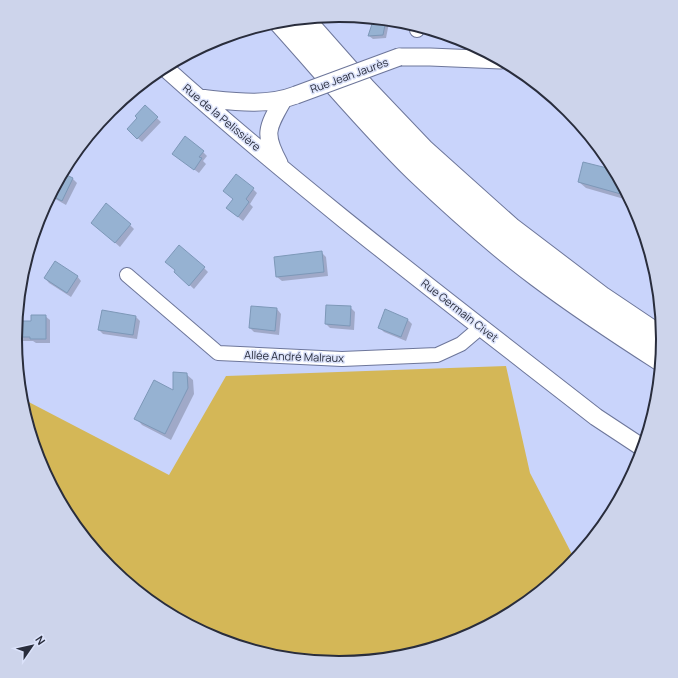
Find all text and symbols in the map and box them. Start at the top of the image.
street label: Rue Jean Jaurès [308,54,390,96]
street label: Rue de la Pelissière [180,80,264,154]
street label: Rue Germain Civet [418,275,502,345]
street label: Allée André Malraux [244,347,344,365]
north arrow [12,626,52,666]
text: N [32,633,49,648]

